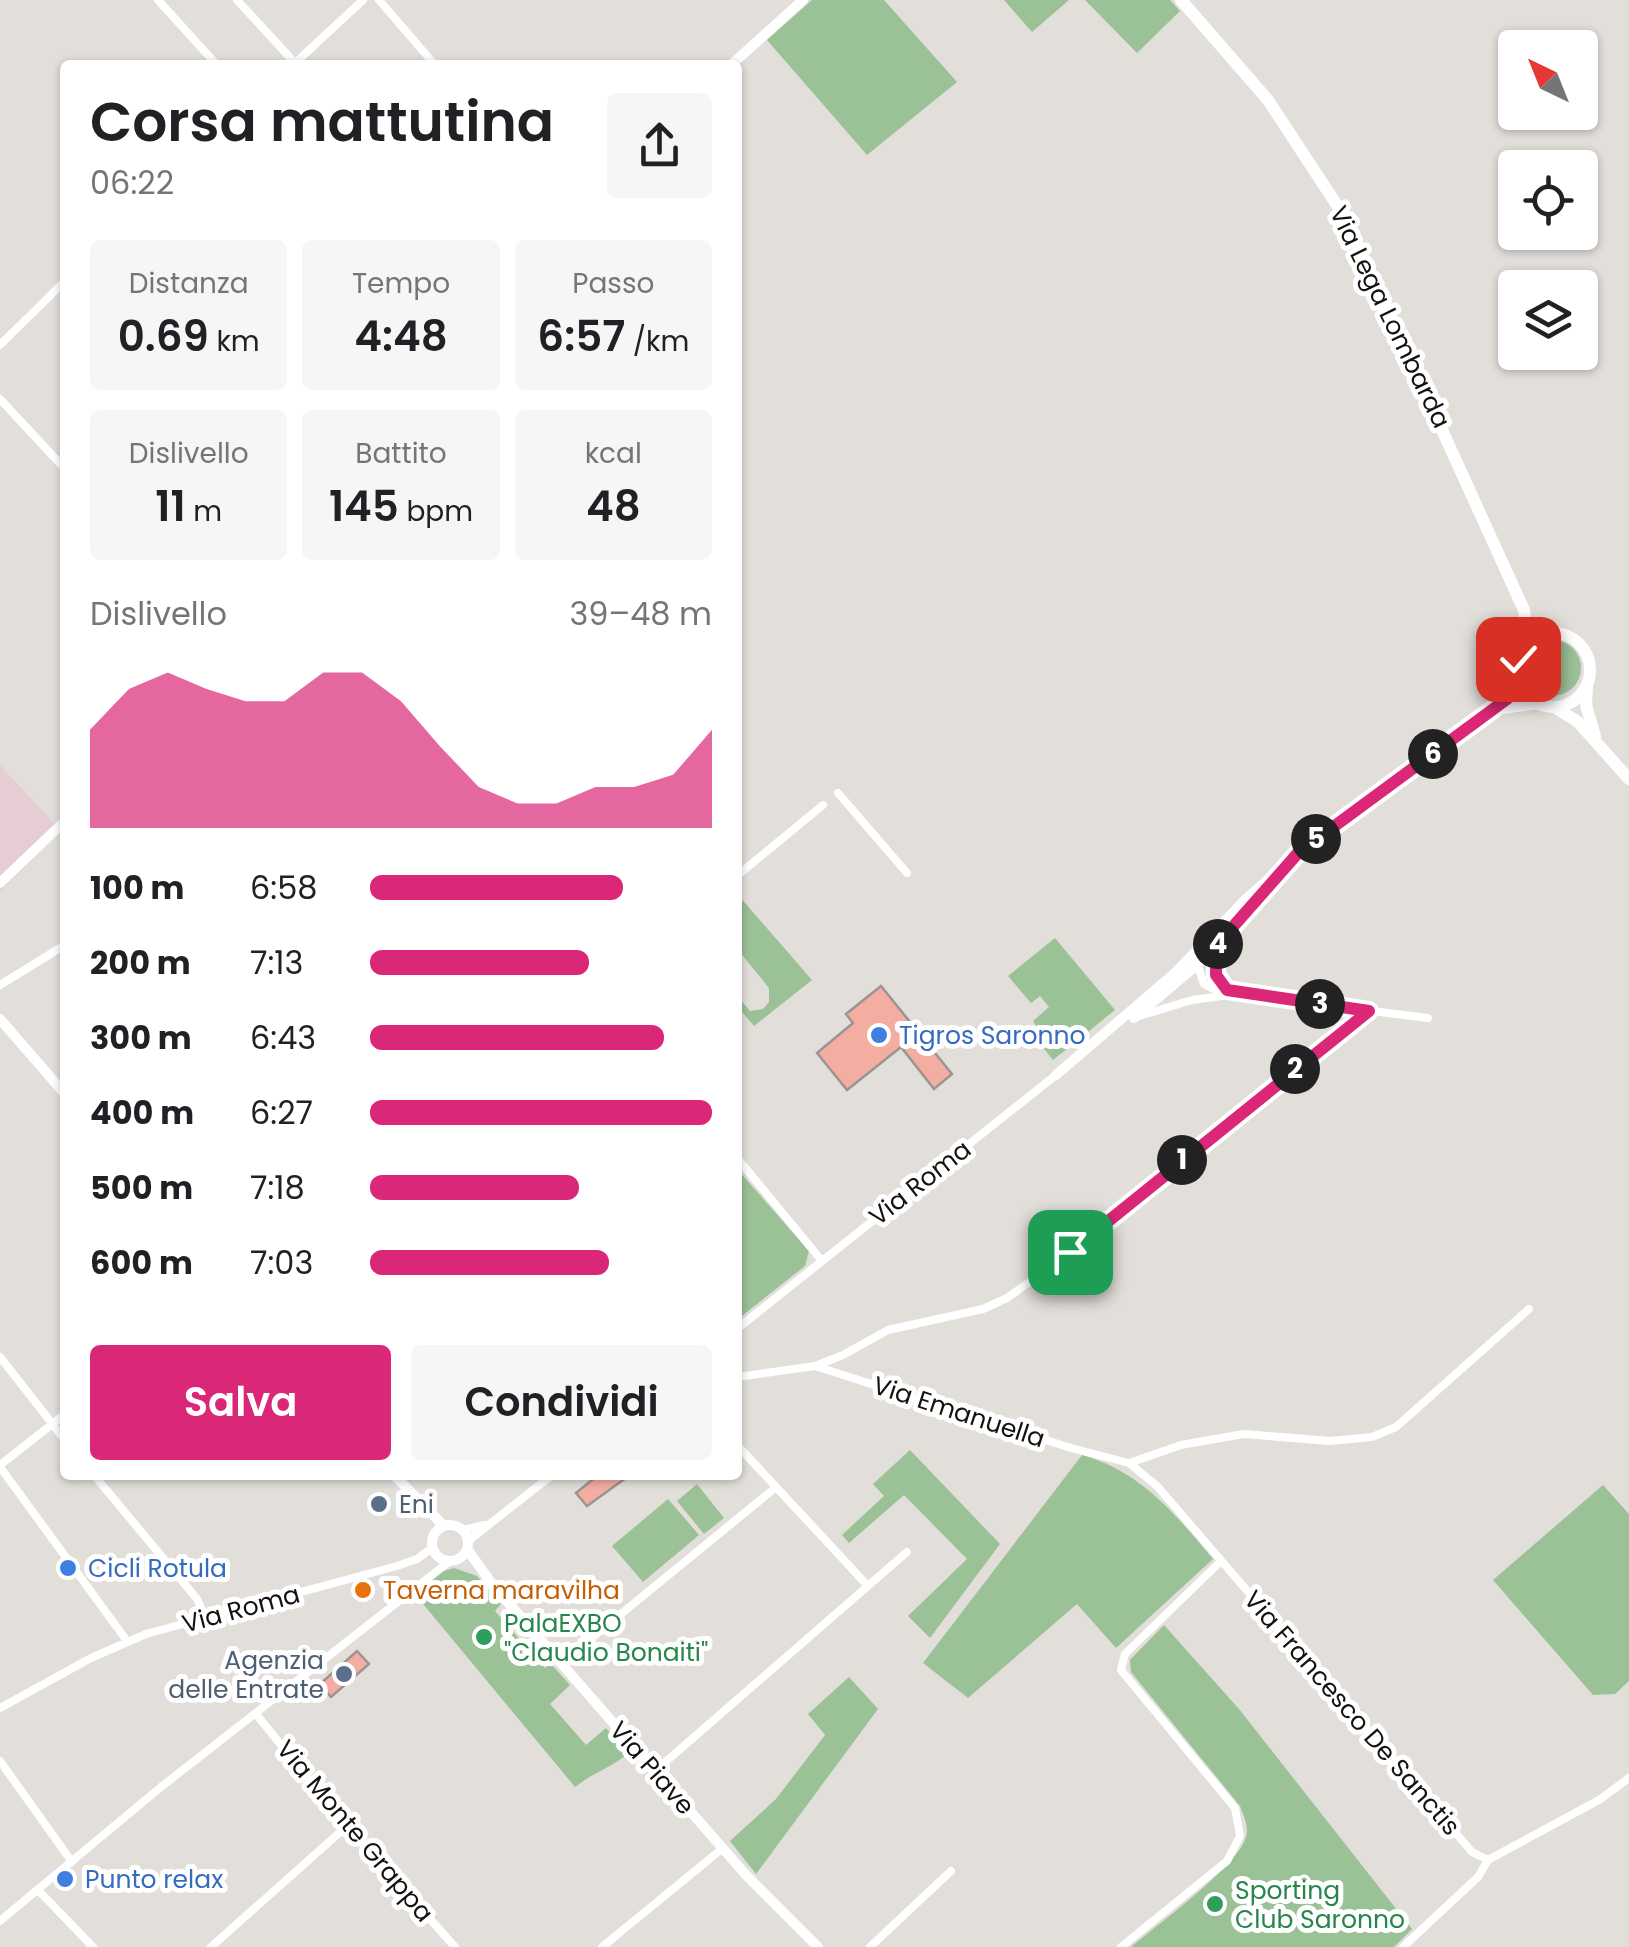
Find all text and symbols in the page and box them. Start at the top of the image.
north arrow [1498,30,1598,130]
map controls [1498,30,1598,370]
text: Corsa mattutina [90,83,554,160]
button: share [607,93,712,198]
button: locate [1498,150,1598,250]
text: 06:22 [90,160,174,205]
street label: Via Lega Lombarda [1321,200,1459,434]
text: Distanza [129,264,249,303]
text: Tempo [352,264,450,303]
text: Passo [572,264,654,303]
button: layers [1498,270,1598,370]
text: 0.69 [118,307,209,366]
text: 4:48 [354,307,448,366]
text: 6:57 [537,307,625,366]
text: km [209,322,260,361]
text: /km [625,322,689,361]
text: Dislivello [129,434,249,473]
text: Battito [355,434,447,473]
text: kcal [585,434,642,473]
text: 11 [155,477,186,536]
text: 145 [329,477,399,536]
text: 48 [586,477,641,536]
text: m [186,492,222,531]
text: bpm [399,492,473,531]
text: Dislivello [90,591,227,636]
text: 39–48 m [570,591,712,636]
pin [1476,617,1561,702]
icon: check [1491,632,1546,687]
pin: 6 [1408,729,1458,779]
text: 6 [1424,734,1442,773]
pin: 5 [1291,814,1341,864]
text: 5 [1307,819,1325,858]
text: 100 m [90,865,184,910]
text: 6:58 [250,865,317,910]
pin: 4 [1193,919,1243,969]
text: 4 [1209,924,1227,963]
text: 200 m [90,940,191,985]
text: 7:13 [250,940,303,985]
pin: 3 [1295,979,1345,1029]
text: 3 [1312,984,1328,1023]
text: 300 m [90,1015,192,1060]
text: 6:43 [250,1015,316,1060]
place label: Tigros Saronno [899,1018,1086,1053]
marker: Tigros Saronno [868,1024,890,1046]
pin: 2 [1270,1044,1320,1094]
text: 2 [1287,1049,1303,1088]
text: 400 m [90,1090,194,1135]
text: 6:27 [250,1090,313,1135]
street label: Via Roma [862,1132,978,1234]
pin: 1 [1157,1135,1207,1185]
text: 1 [1177,1140,1187,1179]
text: 500 m [90,1165,193,1210]
text: 7:18 [250,1165,305,1210]
pin [1028,1210,1113,1295]
icon: arrive [1043,1225,1098,1280]
text: 600 m [90,1240,193,1285]
text: 7:03 [250,1240,313,1285]
button: Salva [90,1345,391,1460]
button: Condividi [411,1345,712,1460]
street label: Via Emanuella [869,1368,1049,1456]
place label: Eni [399,1487,434,1522]
marker: Eni [368,1493,390,1515]
place label: Cicli Rotula [88,1551,227,1586]
marker: Cicli Rotula [57,1557,79,1579]
place label: Taverna maravilha [383,1573,620,1608]
street label: Via Roma [178,1577,304,1641]
marker: Taverna maravilha [352,1579,374,1601]
street label: Via Francesco De Sanctis [1236,1583,1468,1843]
place label: PalaEXBO "Claudio Bonaiti" [504,1606,708,1670]
marker: PalaEXBO "Claudio Bonaiti" [473,1626,495,1648]
place label: Agenzia delle Entrate [168,1643,324,1707]
marker: Agenzia delle Entrate [333,1663,355,1685]
street label: Via Piave [601,1714,703,1822]
street label: Via Monte Grappa [268,1732,442,1930]
place label: Punto relax [85,1862,223,1897]
marker: Punto relax [54,1868,76,1890]
place label: Sporting Club Saronno [1235,1873,1405,1937]
marker: Sporting Club Saronno [1204,1893,1226,1915]

